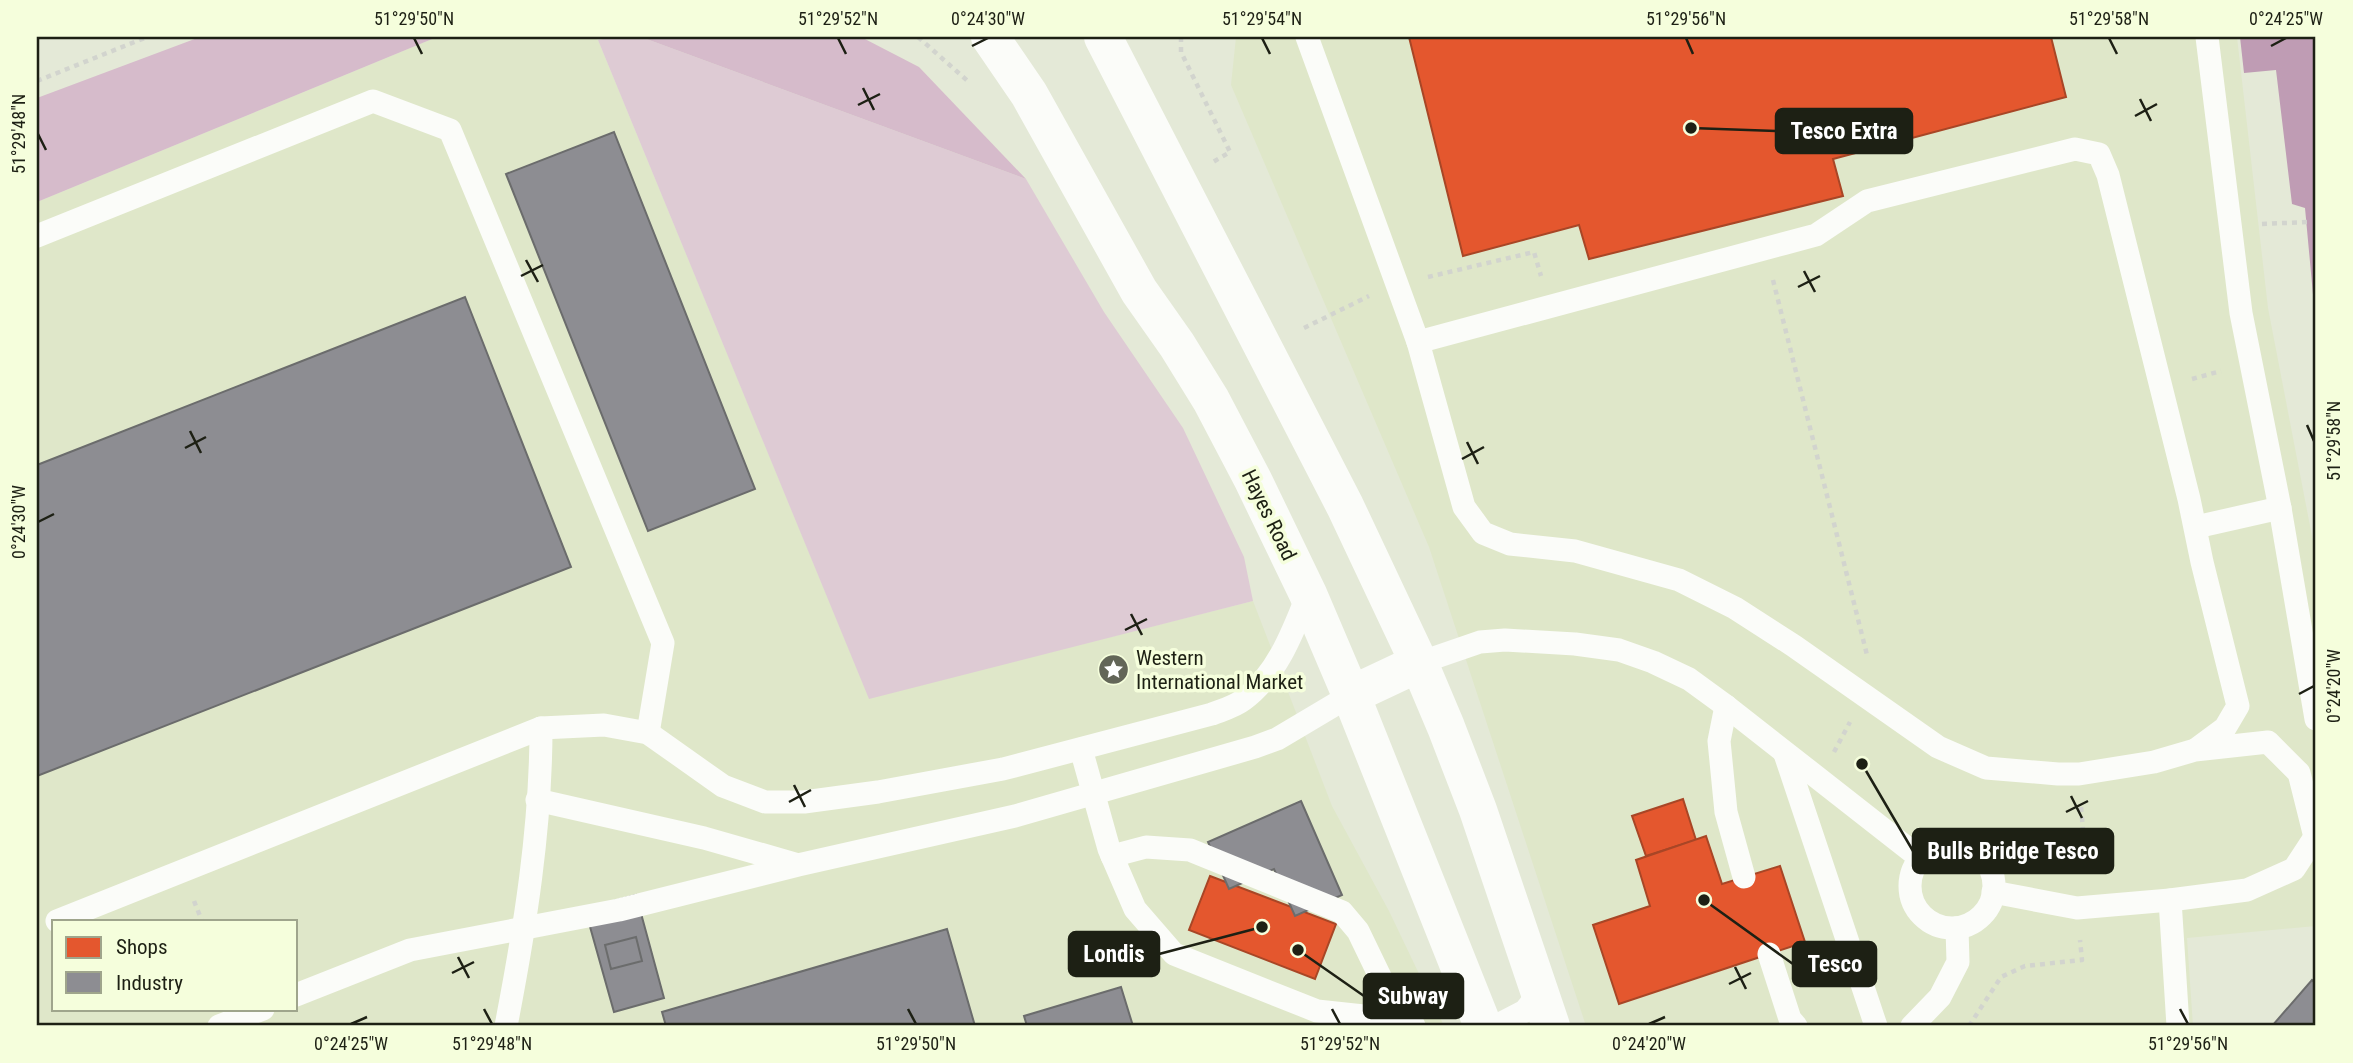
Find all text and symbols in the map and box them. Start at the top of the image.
text: 51°29'50"N [374,8,454,29]
text: 51°29'52"N [798,8,878,29]
text: 0°24'30"W [951,8,1025,29]
text: 51°29'54"N [1222,8,1302,29]
text: 51°29'56"N [1646,8,1726,29]
text: 51°29'58"N [2069,8,2149,29]
text: 0°24'25"W [2249,8,2323,29]
text: 51°29'48"N [8,94,29,174]
callout: Tesco Extra [1776,109,1912,153]
text: Tesco Extra [1790,118,1898,145]
text: 51°29'58"N [2323,401,2344,481]
street label: Hayes Road [1237,466,1301,564]
text: 0°24'30"W [8,485,29,559]
place label: Western International Market [1136,646,1303,694]
text: 0°24'20"W [2323,649,2344,723]
place icon: Western International Market [1096,653,1130,687]
callout: Bulls Bridge Tesco [1913,829,2113,873]
text: Bulls Bridge Tesco [1927,838,2099,865]
legend [52,920,298,1010]
callout: Londis [1069,932,1159,976]
text: Shops [116,935,168,959]
text: Londis [1083,941,1145,968]
callout: Tesco [1793,942,1876,986]
text: Tesco [1808,951,1862,978]
text: Industry [116,971,183,995]
callout: Subway [1364,974,1463,1018]
text: Subway [1378,983,1449,1010]
text: 0°24'25"W [314,1033,388,1054]
text: 51°29'48"N [452,1033,532,1054]
text: 51°29'50"N [876,1033,956,1054]
text: 51°29'52"N [1300,1033,1380,1054]
text: 0°24'20"W [1612,1033,1686,1054]
text: 51°29'56"N [2148,1033,2228,1054]

